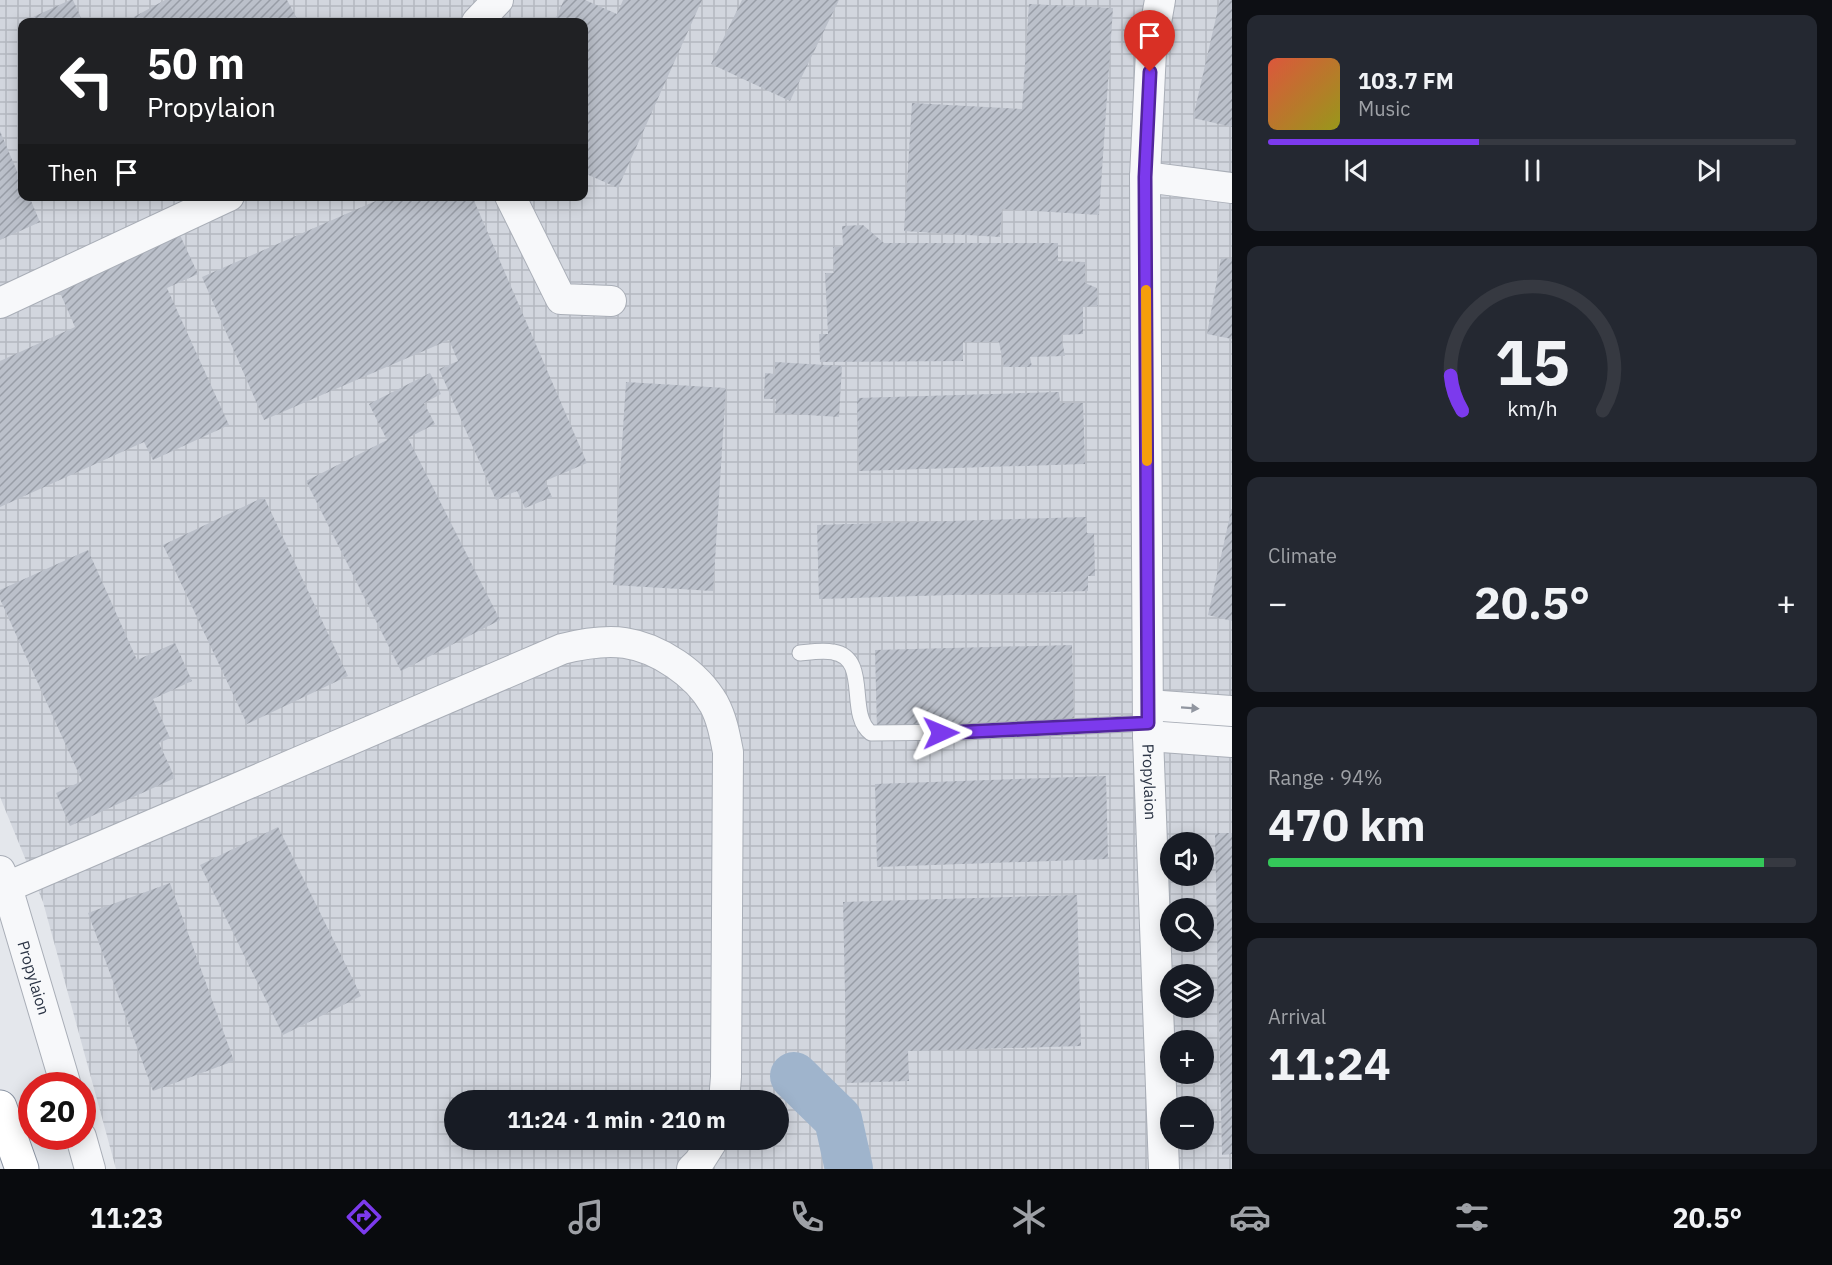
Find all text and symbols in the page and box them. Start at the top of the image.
pin [1124,10,1175,72]
icon: arrive [1133,19,1166,52]
text: 50 m [147,36,245,91]
icon: left [48,42,126,120]
text: 103.7 FM [1358,66,1454,95]
text: Propylaion [147,89,276,124]
text: Music [1358,95,1410,122]
icon: previous [1340,154,1373,187]
icon: pause [1516,154,1549,187]
icon: next [1692,154,1725,187]
icon: arrive [110,156,143,189]
text: Then [48,158,98,187]
text: 15 [1495,321,1569,402]
text: km/h [1507,394,1557,422]
text: Climate [1268,542,1337,569]
text: 20.5° [1474,573,1590,631]
text: − [1268,581,1288,624]
text: + [1776,581,1796,624]
position arrow [909,701,973,765]
one-way arrow [1181,703,1200,713]
street label: Propylaion [1138,743,1161,821]
text: Range · 94% [1268,764,1383,791]
text: 470 km [1268,795,1426,853]
map controls [1160,832,1214,1150]
button: sound [1160,832,1214,886]
button: search [1160,898,1214,952]
street label: Propylaion [13,938,54,1017]
button: layers [1160,964,1214,1018]
text: Arrival [1268,1003,1326,1030]
button: + [1160,1030,1214,1084]
text: 11:24 [1268,1034,1391,1092]
speed limit sign: 20 [18,1072,96,1150]
button: − [1160,1096,1214,1150]
text: 11:24 · 1 min · 210 m [507,1105,726,1134]
icon: directions [343,1196,385,1238]
icon: music [565,1196,607,1238]
icon: phone [786,1196,828,1238]
icon: climate [1008,1196,1050,1238]
icon: car [1229,1196,1271,1238]
icon: filters [1451,1196,1493,1238]
text: 11:23 [90,1200,164,1235]
text: 20.5° [1672,1200,1742,1235]

